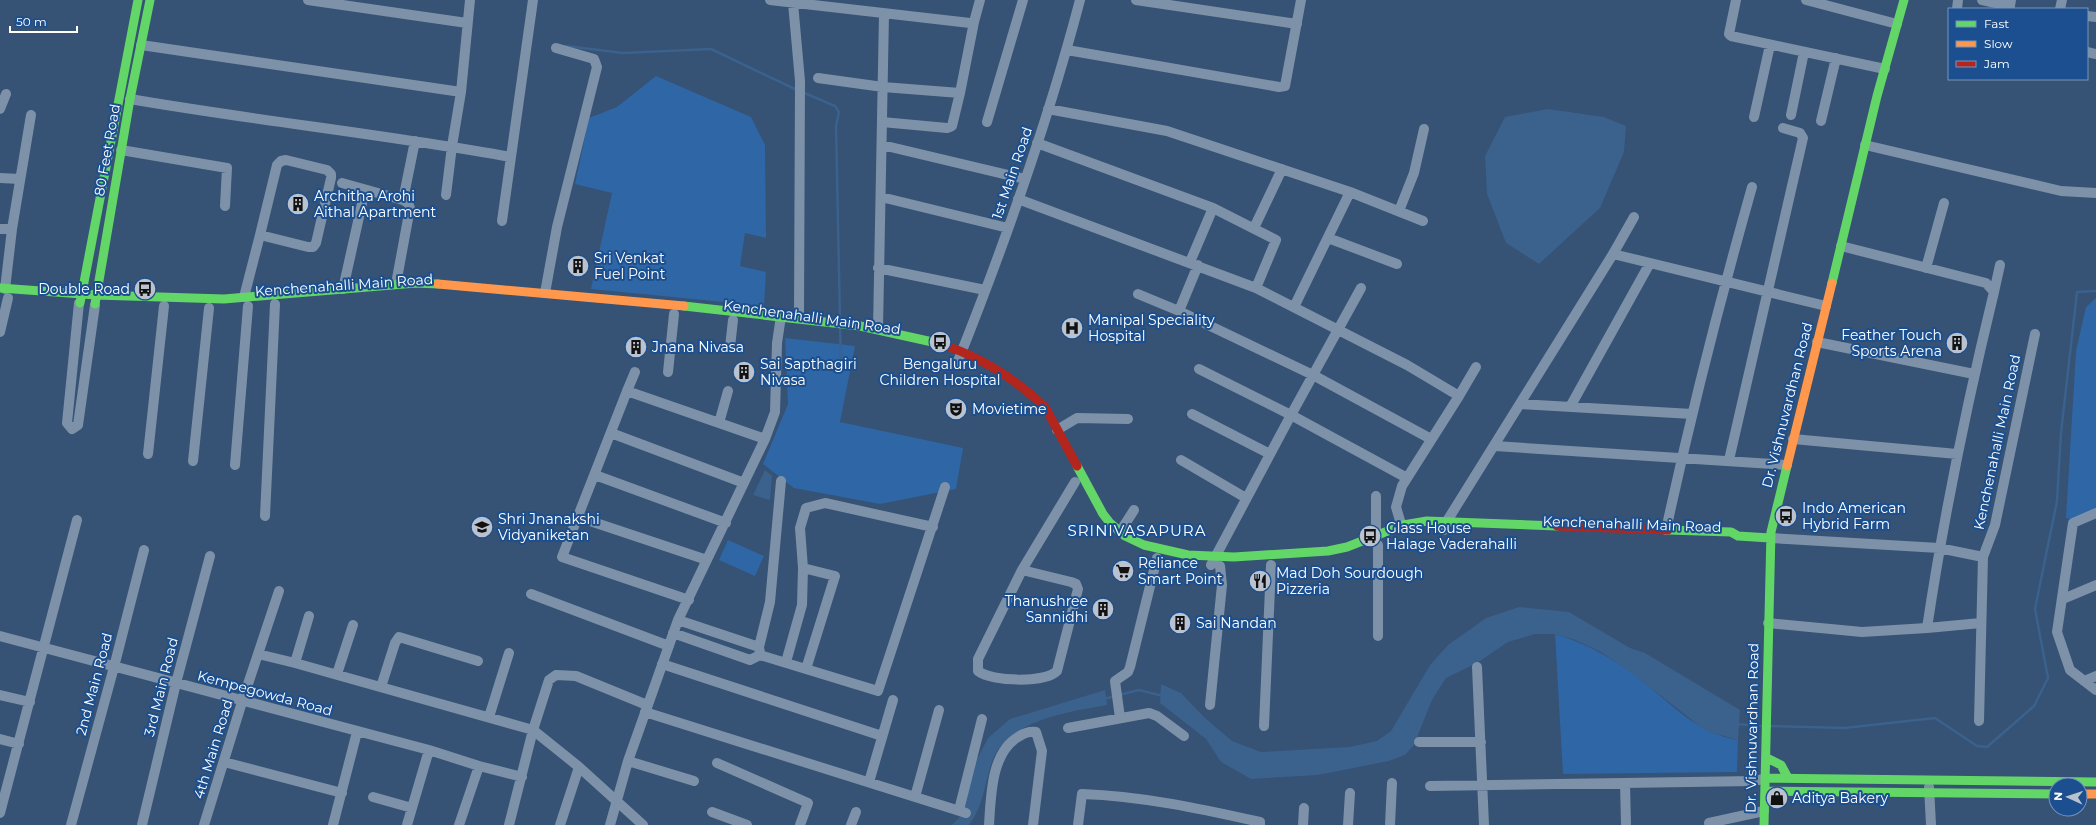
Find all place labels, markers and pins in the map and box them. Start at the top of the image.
place label: Architha Arohi Aithal Apartment [314,187,437,221]
building icon: Architha Arohi Aithal Apartment [285,191,311,217]
place label: Sri Venkat Fuel Point [594,249,666,283]
building icon: Sri Venkat Fuel Point [565,253,591,279]
bus stop icon: Double Road [132,276,158,302]
place label: Double Road [38,280,130,298]
place label: Manipal Speciality Hospital [1088,311,1215,345]
hospital icon: Manipal Speciality Hospital [1059,315,1085,341]
place label: Feather Touch Sports Arena [1841,326,1942,360]
bus stop icon: Bengaluru Children Hospital [927,329,953,355]
building icon: Feather Touch Sports Arena [1944,330,1970,356]
building icon: Jnana Nivasa [623,334,649,360]
place label: Jnana Nivasa [651,338,744,356]
place label: Sai Sapthagiri Nivasa [760,355,857,389]
place label: Bengaluru Children Hospital [880,355,1001,389]
building icon: Sai Sapthagiri Nivasa [731,359,757,385]
theatre icon: Movietime [943,396,969,422]
place label: Movietime [972,400,1047,418]
place label: Indo American Hybrid Farm [1802,499,1906,533]
bus stop icon: Indo American Hybrid Farm [1773,503,1799,529]
place label: Shri Jnanakshi Vidyaniketan [498,510,600,544]
school or university icon: Shri Jnanakshi Vidyaniketan [469,514,495,540]
place label: Glass House Halage Vaderahalli [1386,519,1517,553]
bus stop icon: Glass House Halage Vaderahalli [1357,523,1383,549]
place label: Reliance Smart Point [1138,554,1223,588]
supermarket icon: Reliance Smart Point [1110,558,1136,584]
place label: Mad Doh Sourdough Pizzeria [1276,564,1423,598]
restaurant icon: Mad Doh Sourdough Pizzeria [1247,568,1273,594]
place label: Thanushree Sannidhi [1005,592,1088,626]
building icon: Thanushree Sannidhi [1090,596,1116,622]
building icon: Sai Nandan [1167,610,1193,636]
place label: Sai Nandan [1196,614,1277,632]
shop icon: Aditya Bakery [1764,785,1790,811]
place label: Aditya Bakery [1792,789,1888,807]

